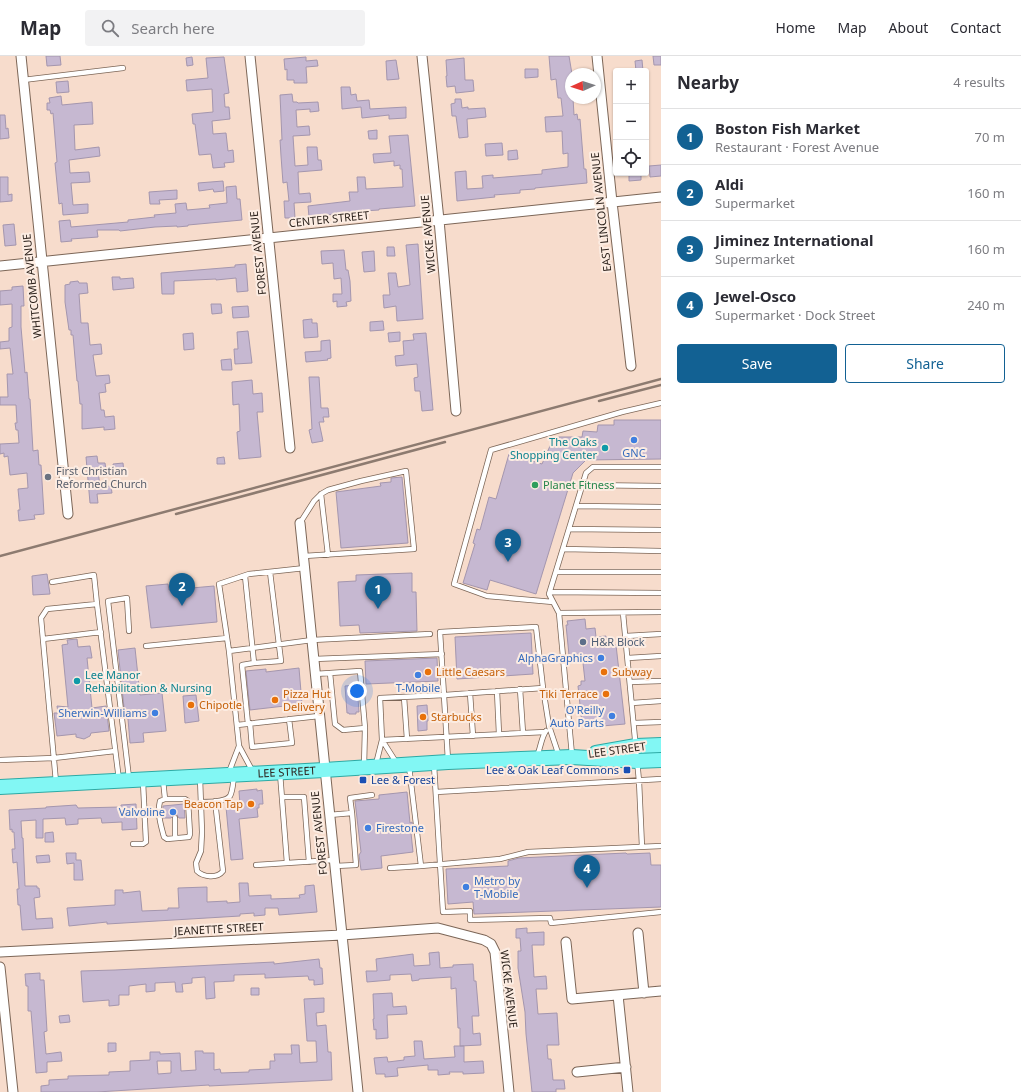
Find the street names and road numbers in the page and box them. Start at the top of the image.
street label: EAST LINCOLN AVENUE [587,152,614,273]
street label: WICKE AVENUE [417,194,438,274]
street label: CENTER STREET [288,207,370,230]
street label: FOREST AVENUE [246,210,269,296]
street label: WHITCOMB AVENUE [19,233,44,339]
street label: LEE STREET [587,738,647,761]
street label: LEE STREET [257,762,316,780]
street label: FOREST AVENUE [307,790,330,876]
street label: JEANETTE STREET [173,919,264,938]
street label: WICKE AVENUE [497,949,522,1029]

